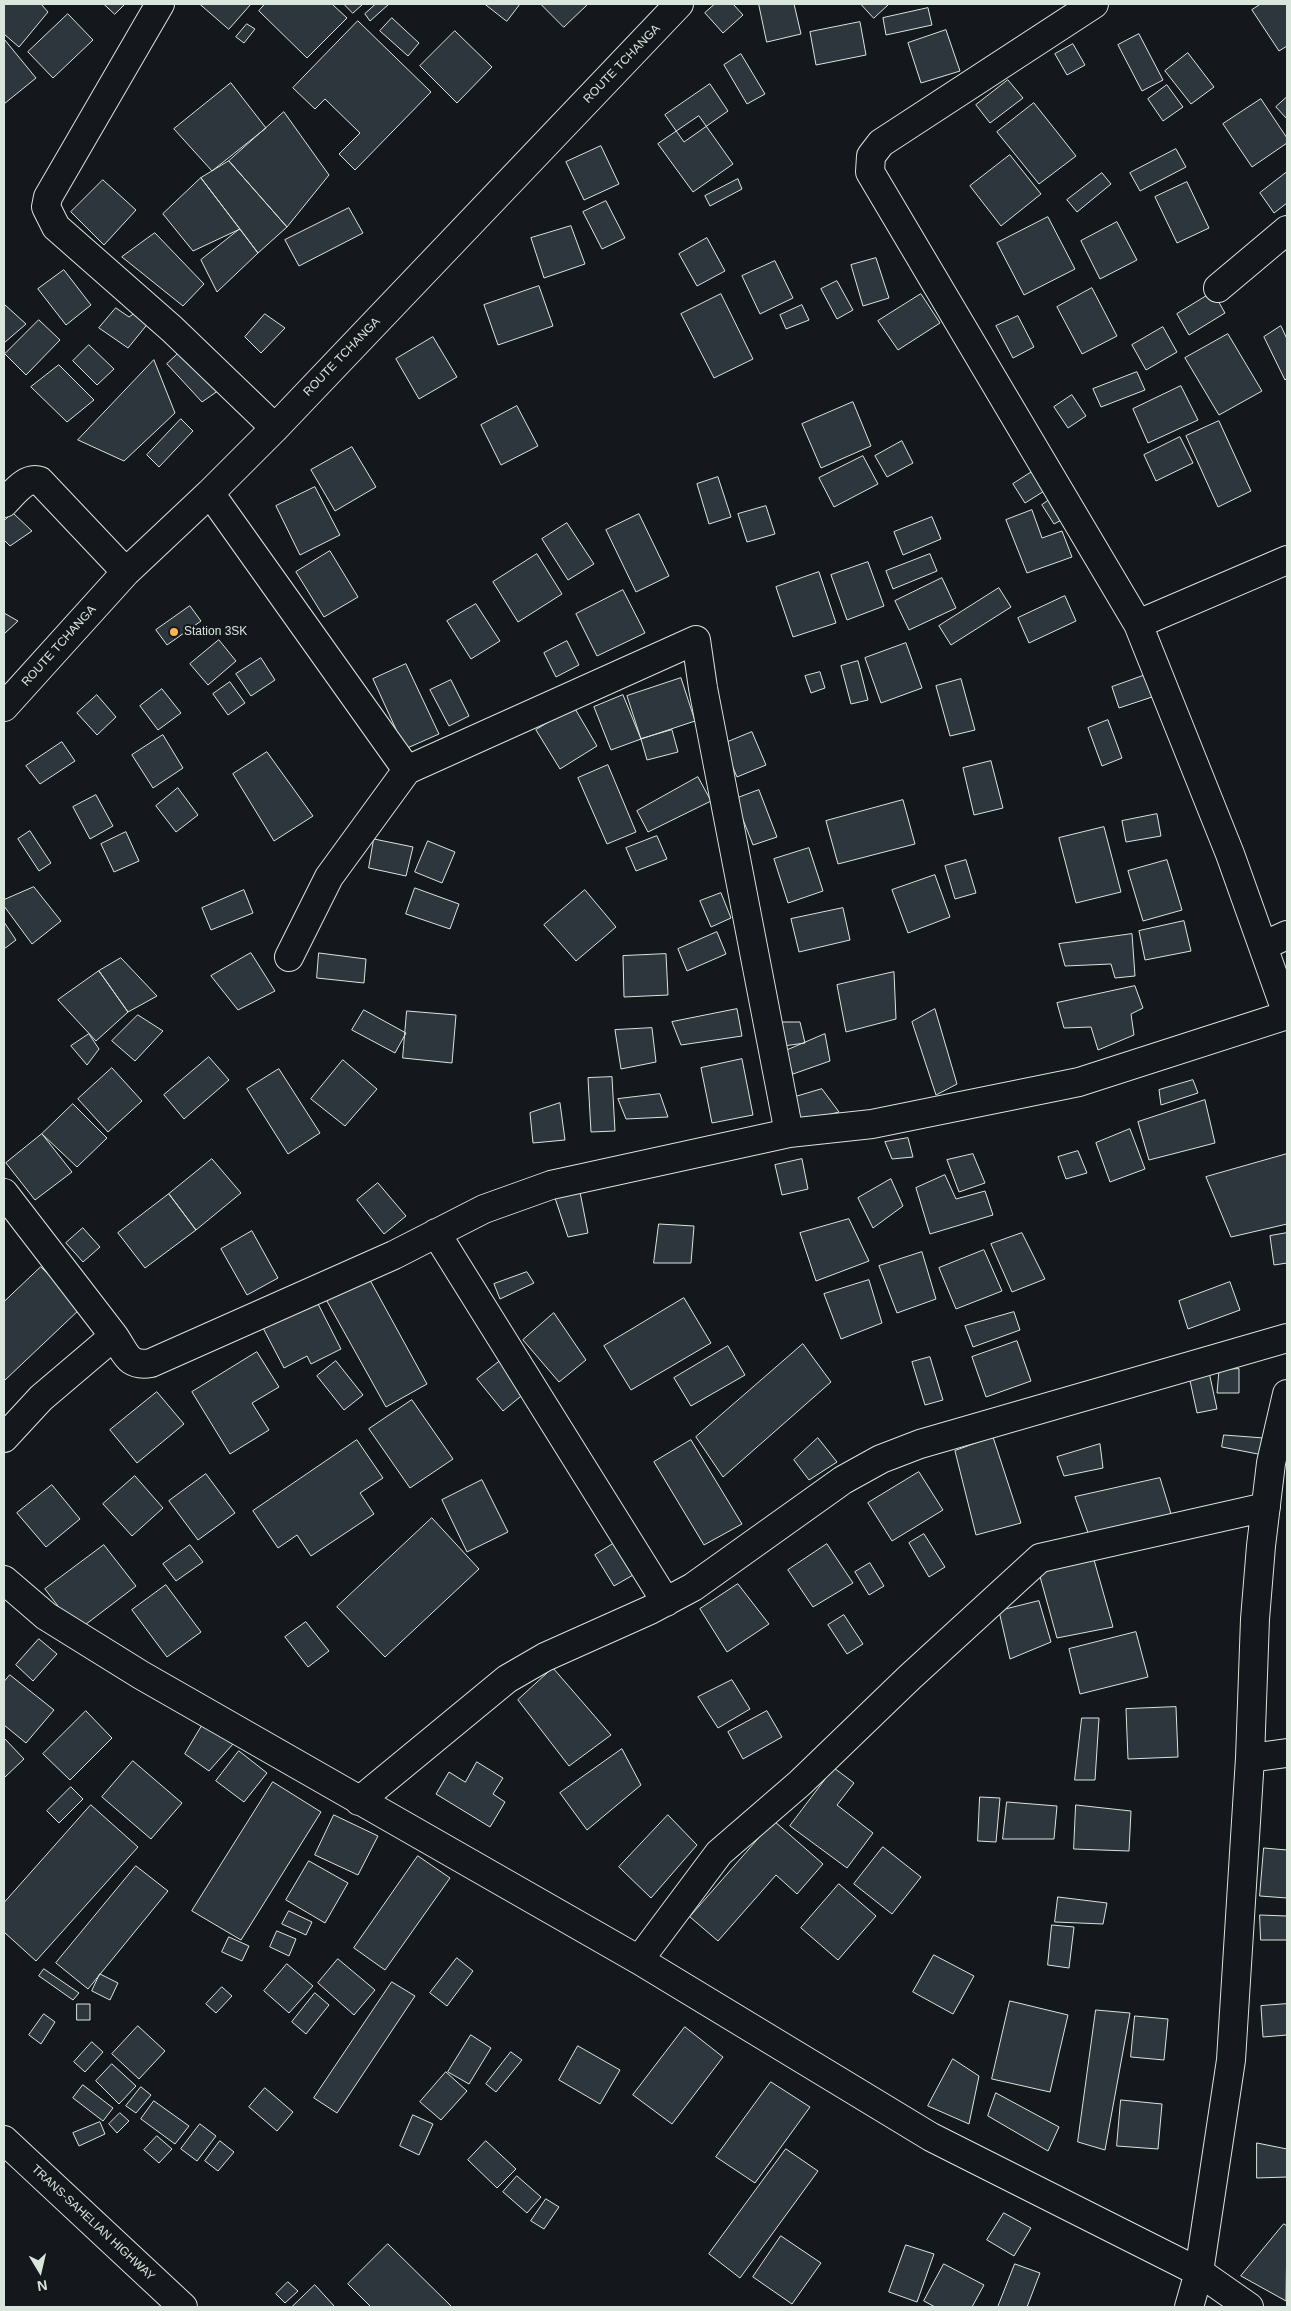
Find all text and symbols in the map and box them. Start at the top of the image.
street label: ROUTE TCHANGA [581,22,663,106]
street label: ROUTE TCHANGA [301,315,383,399]
street label: ROUTE TCHANGA [19,603,99,689]
place label: Station 3SK [184,625,247,639]
marker: Station 3SK [168,626,180,638]
street label: TRANS-SAHELIAN HIGHWAY [28,2162,158,2284]
north arrow [15,2246,65,2296]
text: N [36,2277,49,2295]

